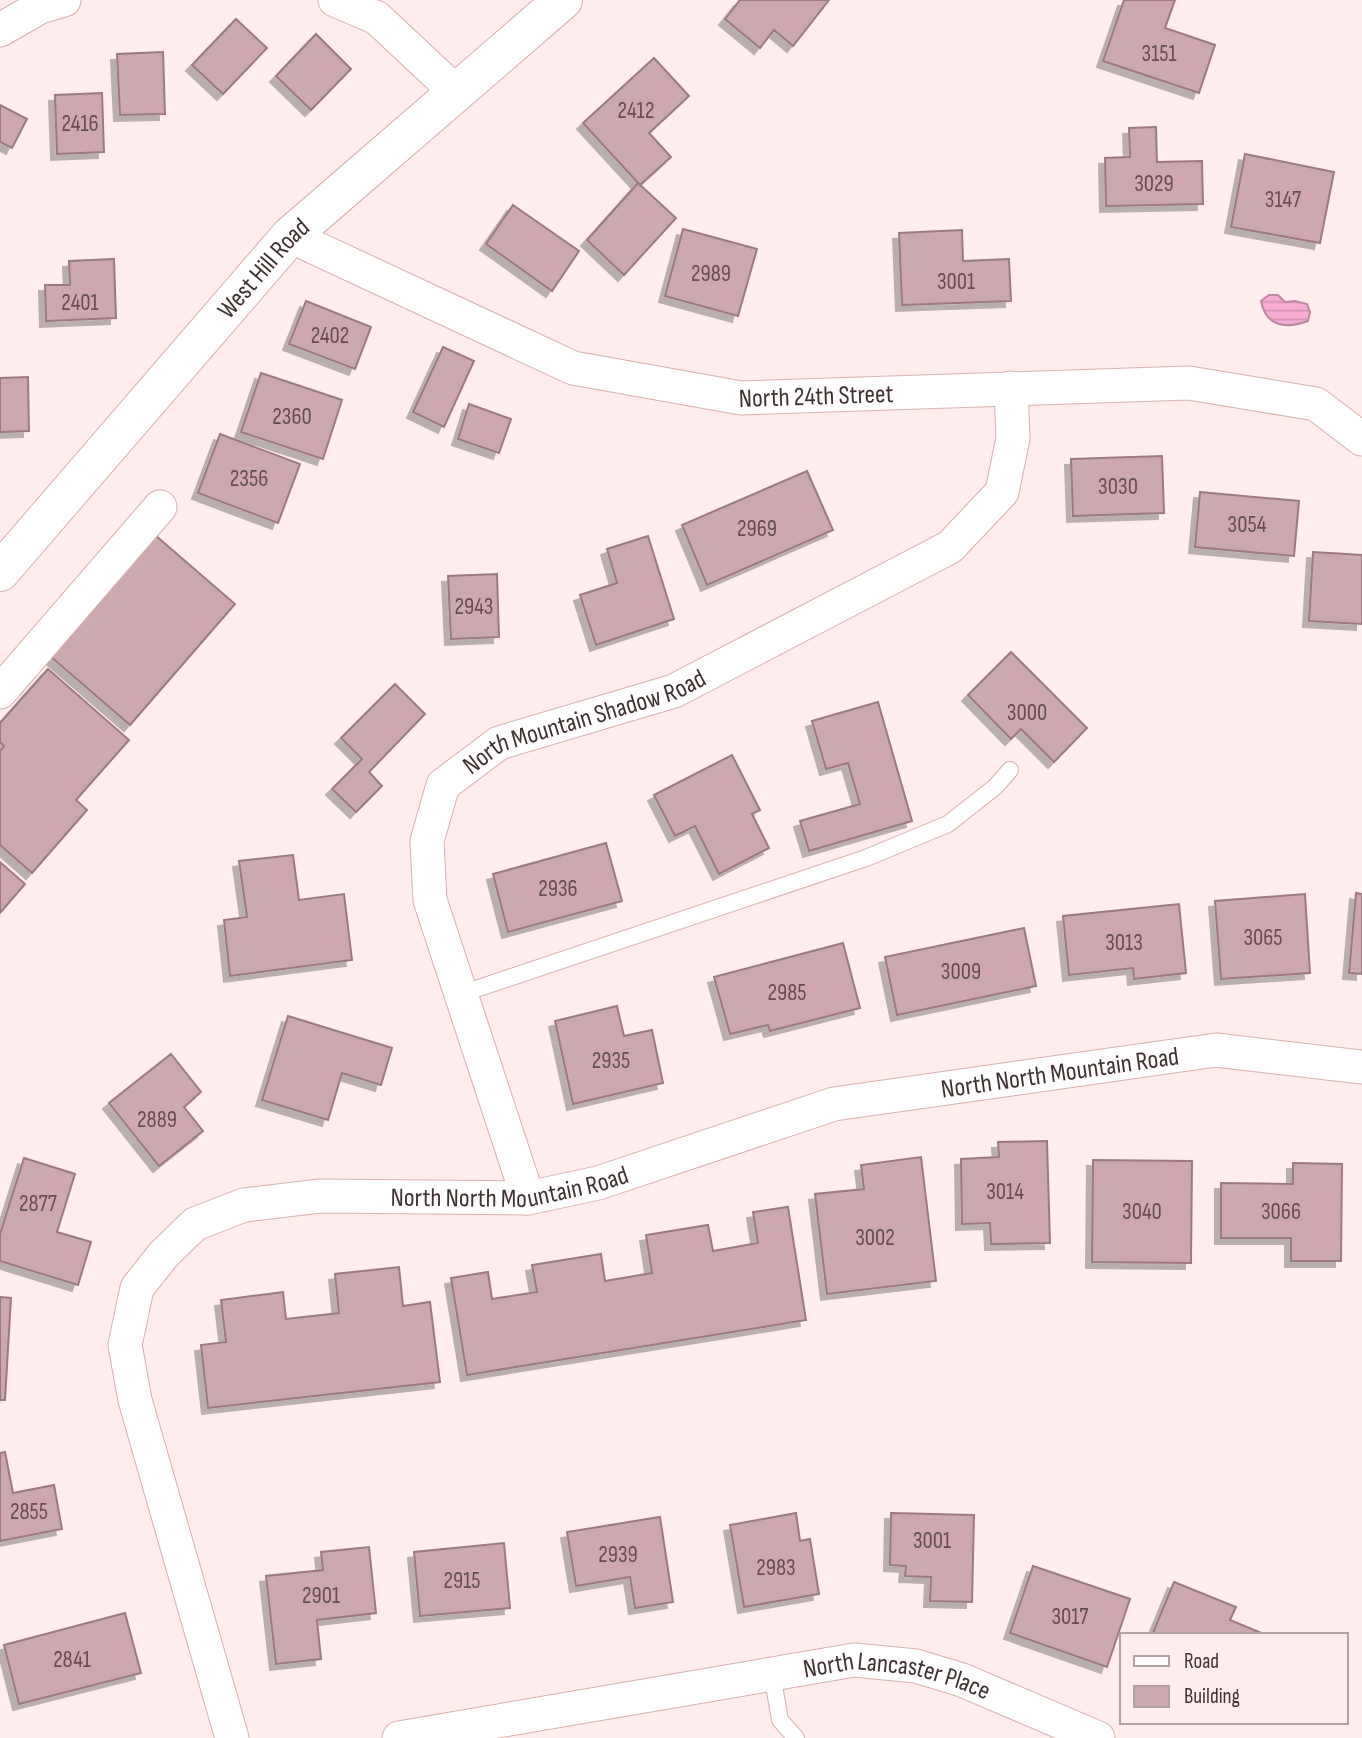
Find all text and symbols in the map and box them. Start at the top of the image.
house number: 3151 [1142,40,1176,68]
house number: 2412 [618,97,654,125]
house number: 2416 [61,110,99,138]
house number: 3029 [1134,170,1174,198]
house number: 3147 [1265,186,1301,214]
street label: West Hill Road [212,212,316,326]
house number: 2989 [691,260,731,288]
house number: 3001 [937,268,975,296]
house number: 2401 [61,289,99,317]
house number: 2402 [311,322,349,350]
street label: North 24th Street [738,379,894,415]
house number: 2360 [272,403,312,431]
house number: 2356 [230,465,268,493]
house number: 3030 [1098,473,1138,501]
house number: 3054 [1228,511,1267,539]
house number: 2969 [737,515,777,543]
house number: 2943 [454,593,494,621]
street label: North Mountain Shadow Road [457,663,711,782]
house number: 3000 [1007,699,1047,727]
house number: 2936 [538,875,578,903]
house number: 3065 [1243,924,1283,952]
house number: 3013 [1105,929,1143,957]
house number: 3009 [941,958,981,986]
house number: 2985 [768,979,806,1007]
street label: North North Mountain Road [939,1041,1181,1106]
house number: 2935 [592,1047,630,1075]
house number: 2889 [137,1106,177,1134]
street label: North North Mountain Road [390,1160,633,1215]
house number: 3014 [986,1178,1024,1206]
house number: 2877 [19,1190,57,1218]
house number: 3040 [1122,1198,1162,1226]
house number: 3066 [1261,1198,1301,1226]
house number: 3002 [855,1224,895,1252]
house number: 2855 [10,1498,48,1526]
house number: 3001 [913,1527,951,1555]
house number: 2939 [598,1541,638,1569]
house number: 2983 [756,1554,796,1582]
house number: 2915 [444,1567,480,1595]
house number: 2901 [302,1582,340,1610]
house number: 3017 [1051,1603,1089,1631]
legend [1120,1633,1348,1724]
house number: 2841 [53,1646,91,1674]
street label: North Lancaster Place [801,1646,995,1707]
text: Road [1184,1649,1219,1674]
text: Building [1184,1684,1240,1709]

